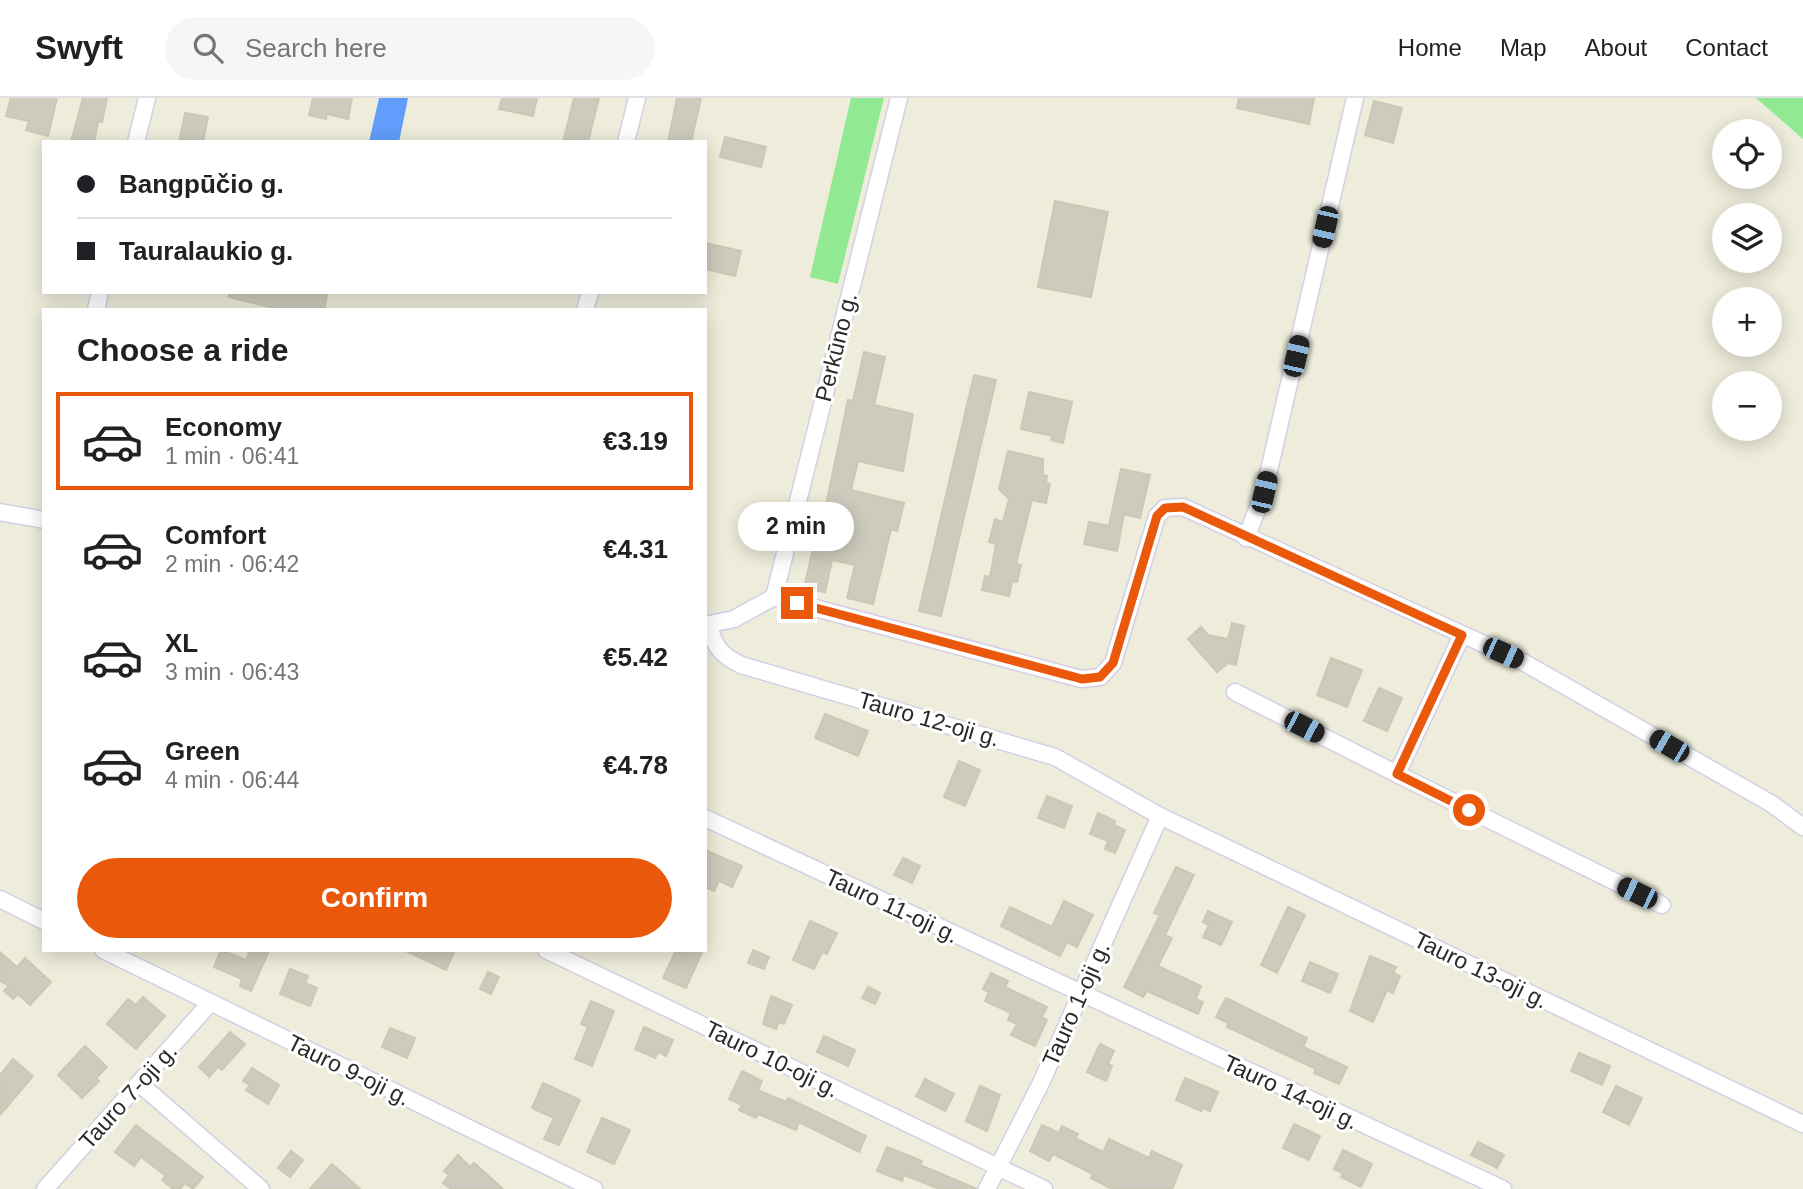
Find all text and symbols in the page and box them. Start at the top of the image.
search box [165,17,655,80]
text: Swyft [35,29,123,66]
icon: search [189,29,227,67]
text: Search here [245,33,387,63]
text: Home [1398,34,1462,61]
text: Map [1500,34,1547,61]
text: About [1585,34,1647,61]
text: Contact [1685,34,1768,61]
map controls [1712,119,1782,441]
button: locate [1712,119,1782,189]
text: Bangpūčio g. [119,169,284,199]
button: layers [1712,203,1782,273]
car [1311,204,1340,250]
text: Tauralaukio g. [119,236,293,266]
button: + [1712,287,1782,357]
street label: Perkūno g. [810,290,862,404]
text: Choose a ride [77,332,289,368]
car [1282,333,1311,379]
button: − [1712,371,1782,441]
icon: car [81,410,144,473]
text: Economy [165,412,282,442]
text: €3.19 [603,426,668,456]
text: 1 min · 06:41 [165,443,299,469]
car [1250,469,1279,515]
callout: 2 min [739,502,855,550]
text: 2 min [766,513,826,539]
icon: car [81,518,144,581]
text: Comfort [165,520,266,550]
text: €4.31 [603,534,668,564]
text: 2 min · 06:42 [165,551,299,577]
route end [781,587,813,619]
icon: car [81,626,144,689]
text: XL [165,628,198,658]
car [1480,635,1527,671]
text: €5.42 [603,642,668,672]
text: 3 min · 06:43 [165,659,299,685]
street label: Tauro 12-oji g. [855,686,1003,752]
car [1281,708,1328,746]
car [1646,726,1693,766]
icon: car [81,734,144,797]
text: Green [165,736,240,766]
text: €4.78 [603,750,668,780]
text: 4 min · 06:44 [165,767,299,793]
route start [1453,794,1485,826]
button: Confirm [77,858,672,938]
street label: Tauro 11-oji g. [821,864,963,948]
car [1614,874,1661,912]
street label: Tauro 13-oji g. [1410,926,1552,1014]
street label: Tauro 1-oji g. [1037,938,1115,1070]
street label: Tauro 10-oji g. [701,1015,843,1103]
street label: Tauro 9-oji g. [284,1029,414,1111]
street label: Tauro 7-oji g. [74,1038,182,1154]
street label: Tauro 14-oji g. [1219,1049,1363,1135]

